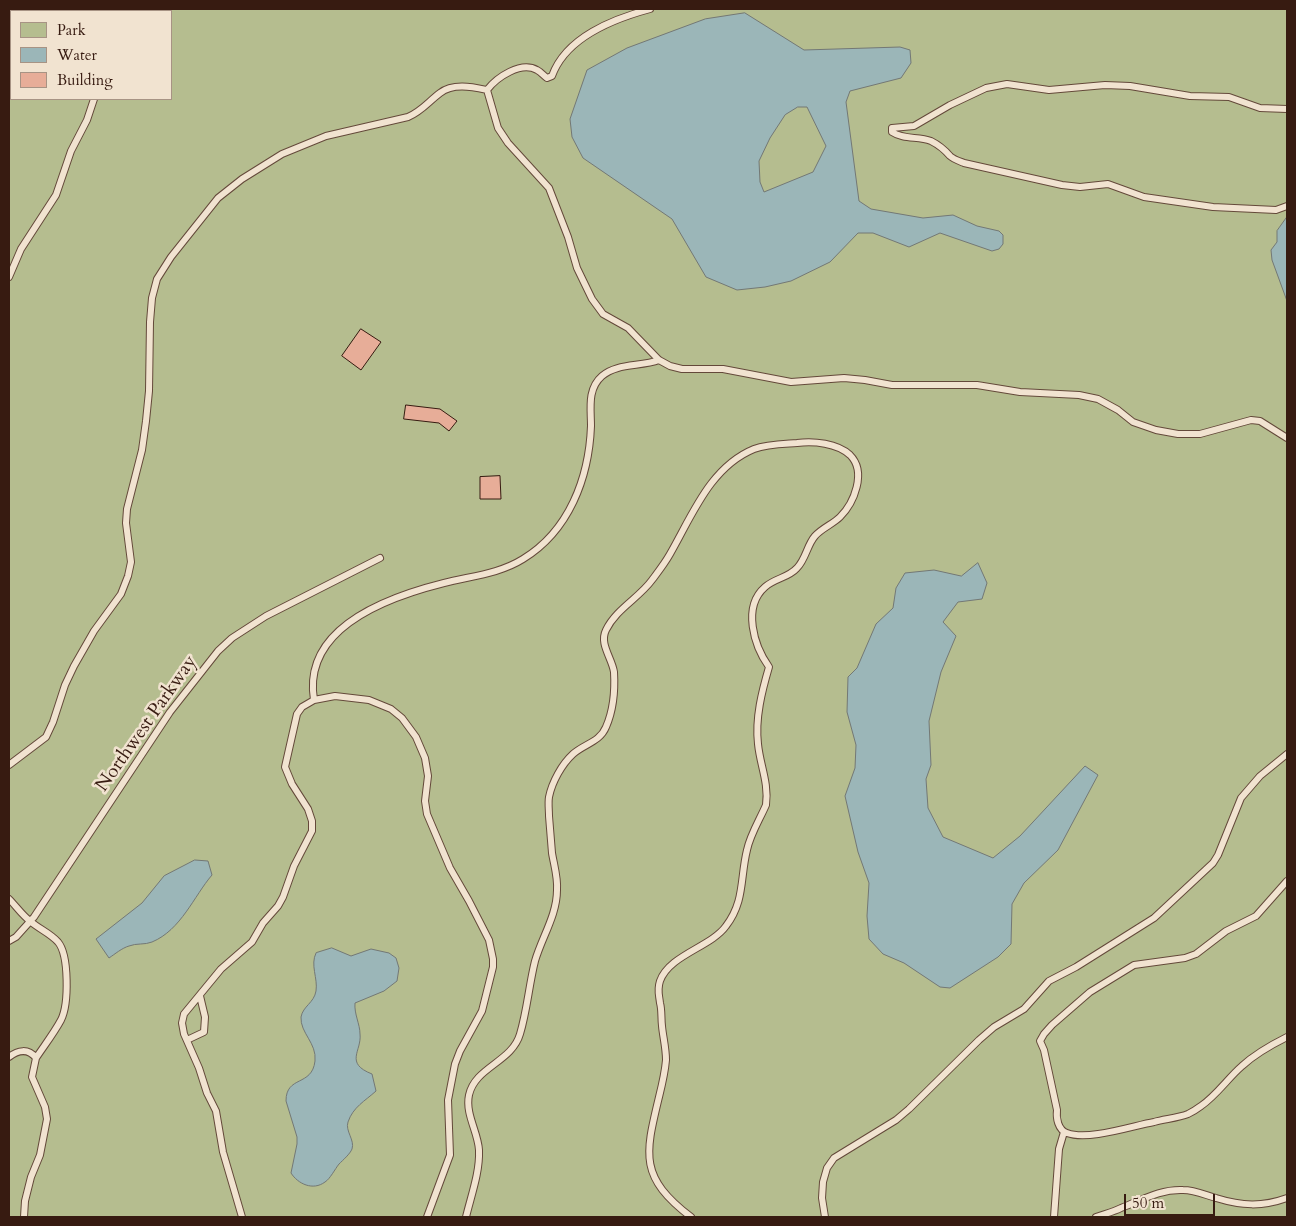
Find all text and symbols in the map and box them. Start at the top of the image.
legend [10,10,172,100]
text: Park [57,20,86,40]
text: Water [57,45,97,65]
text: Building [57,70,113,90]
street label: Northwest Parkway [91,651,203,797]
scale bar [1126,1184,1217,1216]
text: 50 m [1132,1193,1164,1213]

